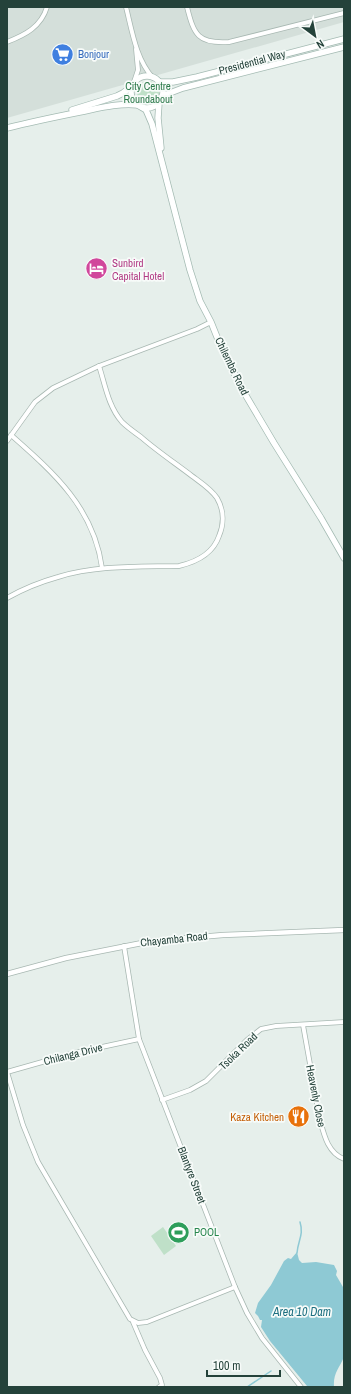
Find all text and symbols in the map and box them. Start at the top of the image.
north arrow [295,16,335,56]
text: N [314,37,327,52]
supermarket icon: Bonjour [49,41,75,67]
street label: Presidential Way [217,46,287,78]
place label: Bonjour [78,47,109,61]
park label: City Centre Roundabout [123,79,173,106]
hotel icon: Sunbird Capital Hotel [84,256,110,282]
place label: Sunbird Capital Hotel [112,256,164,283]
street label: Chilembe Road [212,335,252,397]
street label: Chayamba Road [140,929,208,949]
street label: Tsoka Road [216,1029,260,1073]
street label: Chilanga Drive [42,1040,104,1068]
street label: Heavenly Close [303,1064,329,1128]
restaurant icon: Kaza Kitchen [286,1104,312,1130]
place label: Kaza Kitchen [230,1110,284,1124]
street label: Blantyre Street [175,1145,209,1206]
sports icon: POOL [165,1219,191,1245]
place label: POOL [194,1225,219,1239]
water label: Area 10 Dam [272,1304,331,1320]
scale bar [207,1352,280,1378]
text: 100 m [213,1358,240,1374]

